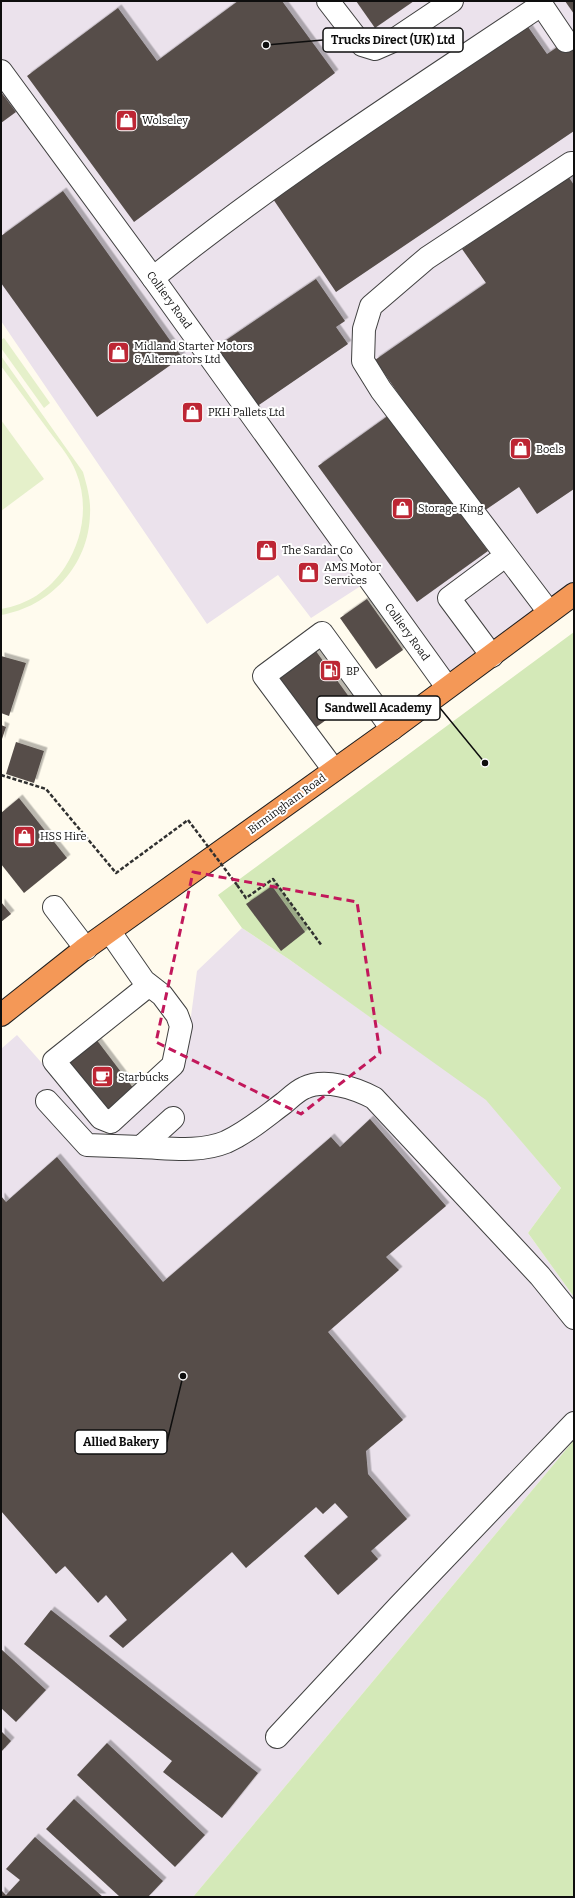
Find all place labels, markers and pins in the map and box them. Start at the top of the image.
callout: Trucks Direct (UK) Ltd [323,28,463,52]
shop icon: Wolseley [113,107,139,133]
place label: Wolseley [142,114,188,127]
shop icon: Midland Starter Motors & Alternators Ltd [105,339,131,365]
place label: Midland Starter Motors & Alternators Ltd [134,340,253,366]
shop icon: PKH Pallets Ltd [179,399,205,425]
place label: PKH Pallets Ltd [208,406,285,419]
shop icon: Boels [508,436,534,462]
place label: Boels [536,443,564,456]
shop icon: Storage King [390,495,416,521]
place label: Storage King [418,502,483,515]
shop icon: The Sardar Co [254,537,280,563]
place label: The Sardar Co [282,544,353,557]
shop icon: AMS Motor Services [296,560,322,586]
place label: AMS Motor Services [324,561,381,587]
fuel station icon: BP [318,658,344,684]
place label: BP [346,665,360,678]
callout: Sandwell Academy [317,696,440,720]
shop icon: HSS Hire [12,823,38,849]
place label: HSS Hire [40,830,87,843]
cafe icon: Starbucks [89,1064,115,1090]
place label: Starbucks [118,1071,169,1084]
callout: Allied Bakery [75,1430,167,1454]

